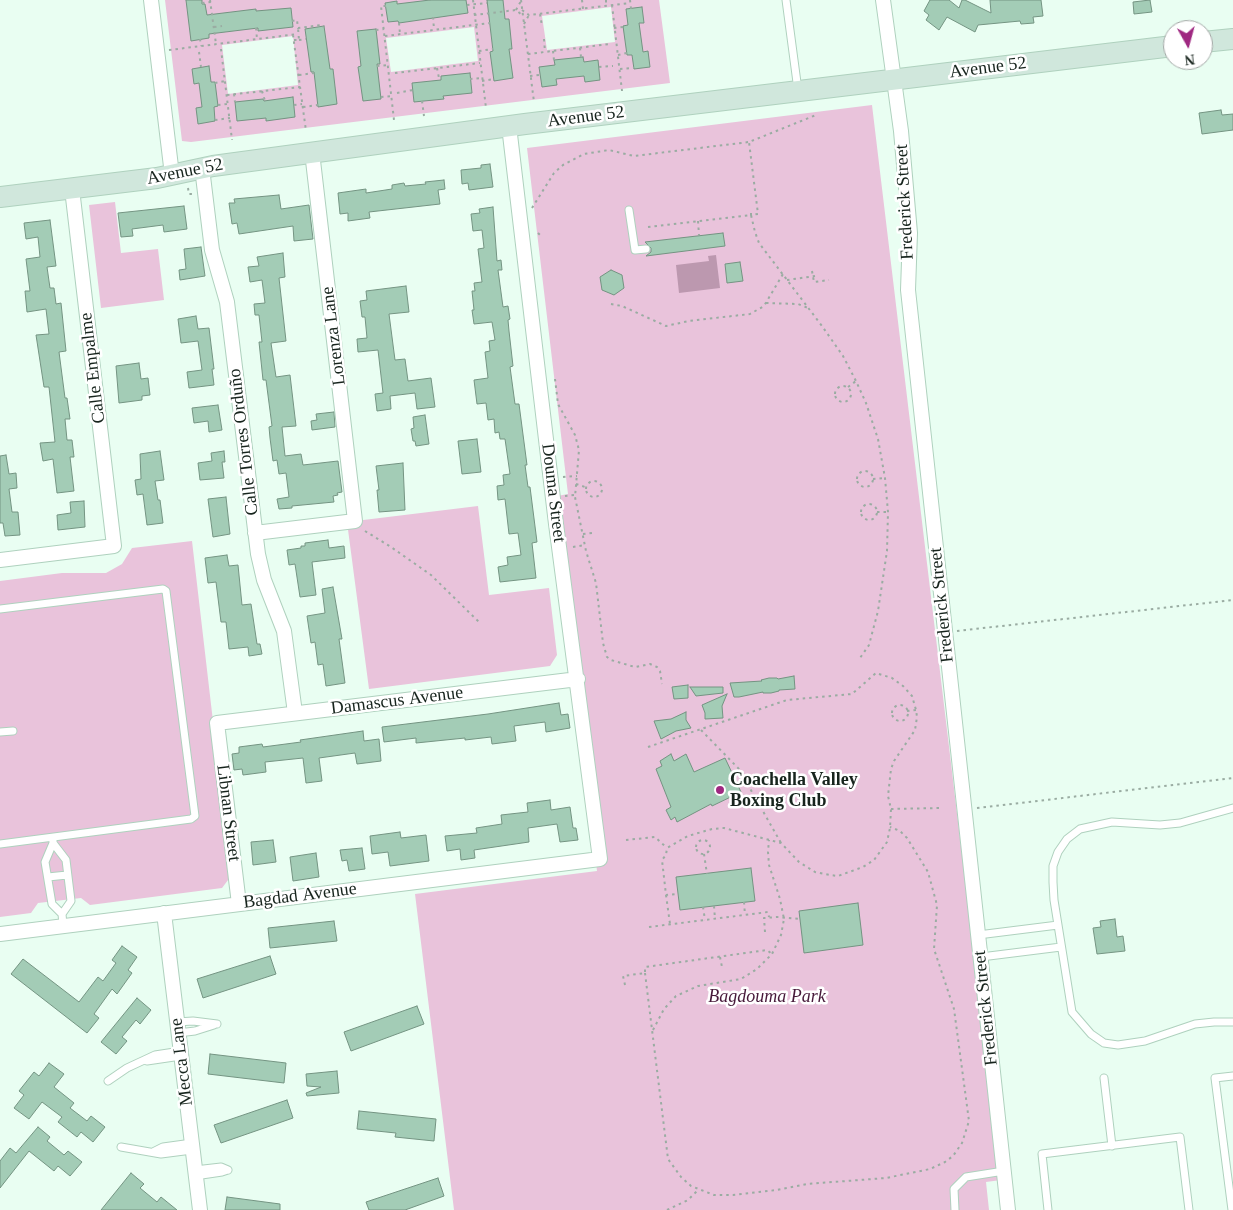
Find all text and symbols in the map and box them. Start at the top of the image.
north arrow [1163,20,1213,70]
text: N [1184,51,1196,67]
street label: Avenue 52 [948,53,1028,83]
street label: Avenue 52 [546,102,626,132]
street label: Frederick Street [891,144,919,260]
street label: Avenue 52 [145,154,225,190]
street label: Lorenza Lane [317,285,351,387]
street label: Calle Empalme [75,311,111,425]
street label: Calle Torres Orduño [224,367,264,517]
street label: Douma Street [536,442,570,544]
street label: Frederick Street [925,546,959,664]
street label: Damascus Avenue [330,682,464,720]
street label: Libnan Street [211,763,245,863]
place label: Coachella Valley Boxing Club [730,769,858,812]
marker: Coachella Valley Boxing Club [714,784,726,796]
street label: Bagdad Avenue [242,878,358,914]
street label: Frederick Street [969,949,1003,1067]
park label: Bagdouma Park [708,986,826,1008]
street label: Mecca Lane [166,1017,198,1107]

